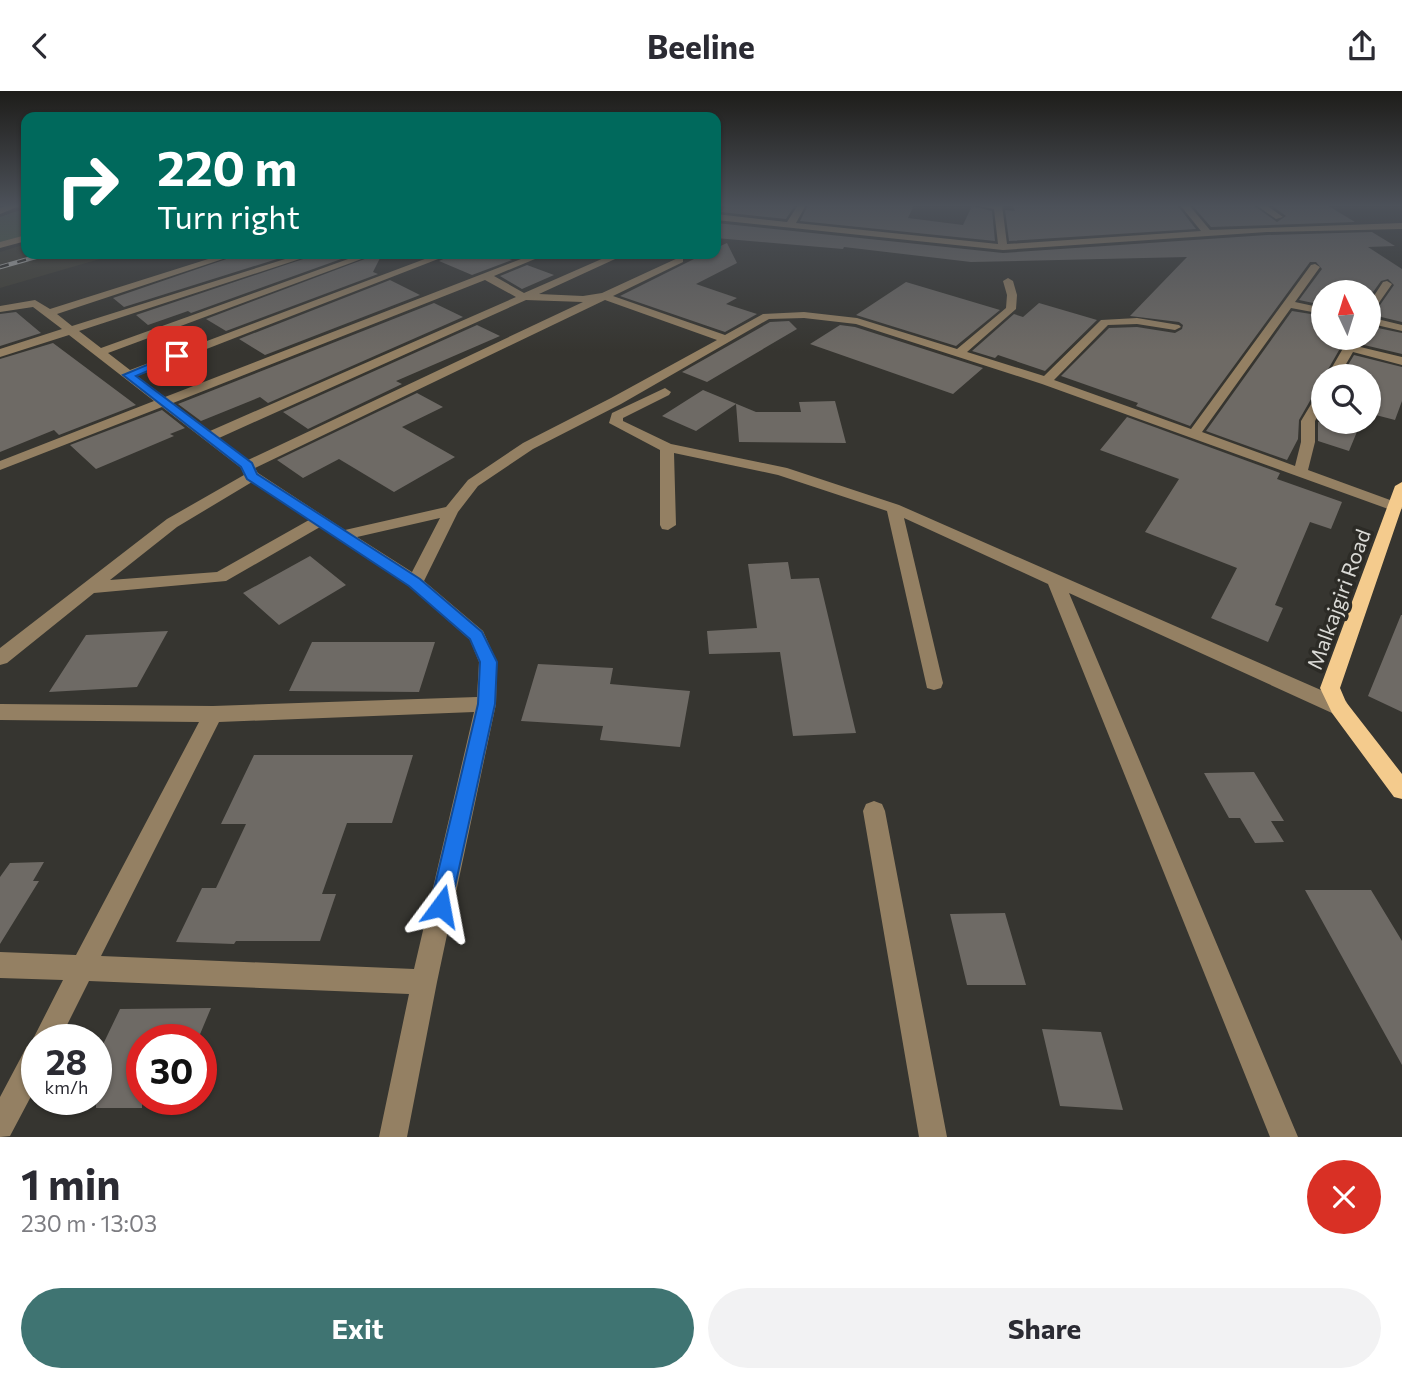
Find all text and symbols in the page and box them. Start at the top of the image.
text: Beeline [647,26,755,66]
icon: back [21,27,59,65]
icon: share [1343,27,1381,65]
text: 220 m [157,136,297,196]
icon: right [42,140,133,231]
text: Turn right [157,196,300,236]
north arrow [1311,280,1381,350]
map controls [1311,280,1381,434]
pin [147,326,207,386]
icon: arrive [158,337,196,375]
button: search [1311,364,1381,434]
street label: Malkajgiri Road [1301,525,1375,673]
position arrow [404,869,478,943]
speed limit sign: 30 [126,1024,217,1115]
text: 28 [46,1039,87,1082]
text: km/h [45,1076,88,1098]
text: 1 min [21,1157,121,1209]
button: close [1307,1160,1381,1234]
text: 230 m · 13:03 [21,1209,157,1237]
button: Exit [21,1288,694,1368]
button: Share [708,1288,1381,1368]

